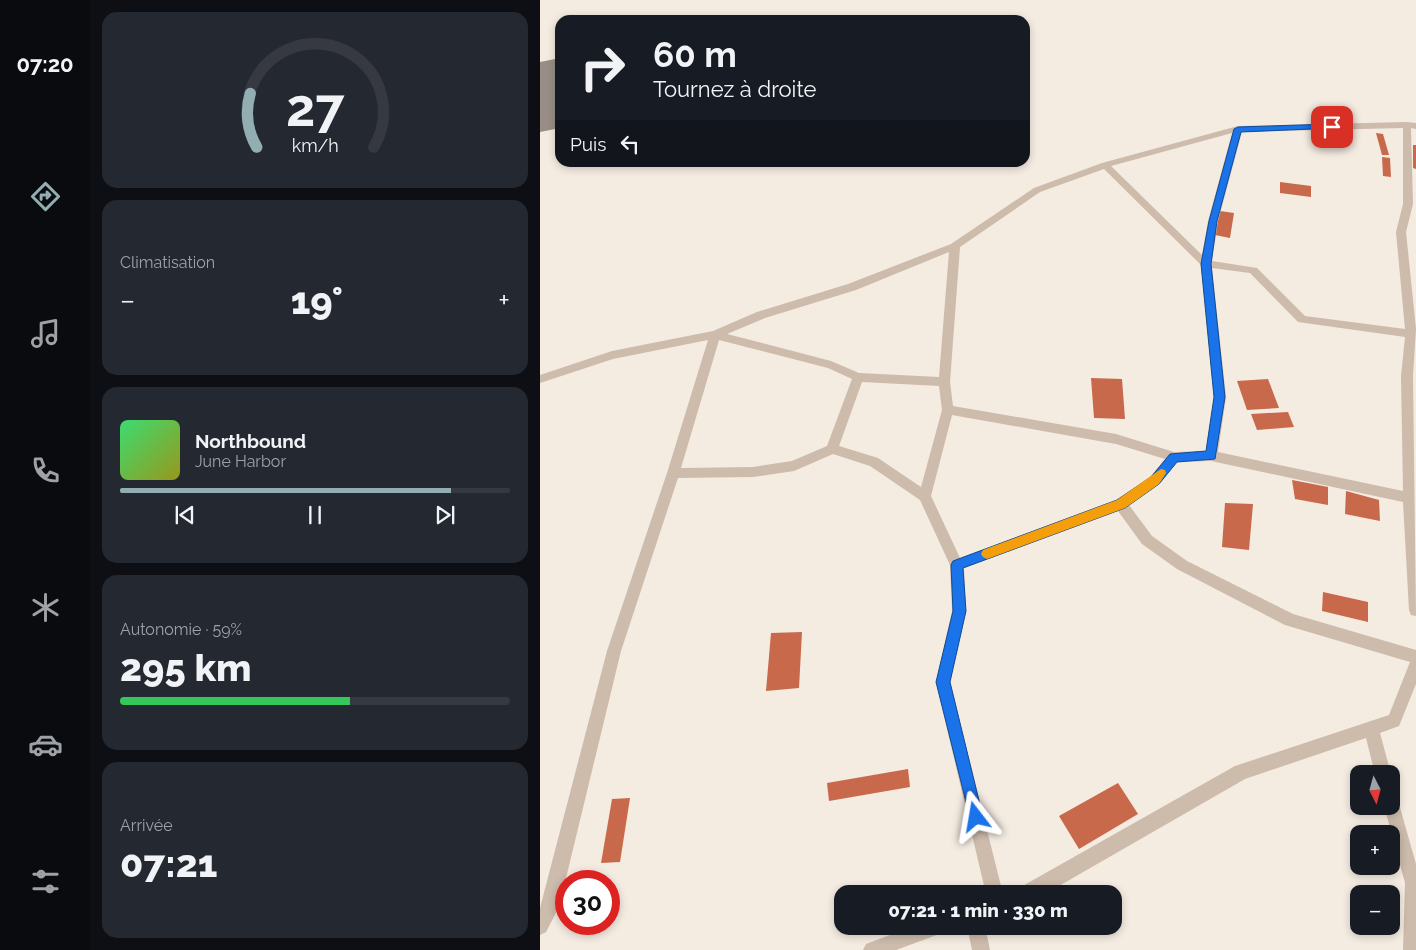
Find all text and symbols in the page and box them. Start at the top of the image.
text: 60 m [653,34,737,75]
icon: right [570,35,635,100]
text: 07:20 [16,51,74,77]
text: Tournez à droite [653,76,817,102]
text: 27 [286,77,345,138]
pin [1311,106,1353,148]
icon: arrive [1318,113,1346,141]
icon: left [616,130,644,158]
text: Puis [570,133,606,155]
text: km/h [291,135,339,156]
icon: directions [28,179,63,214]
text: Climatisation [120,253,215,272]
text: 19° [291,278,343,323]
text: − [120,284,135,317]
text: + [498,284,510,317]
icon: music [28,316,63,351]
text: Northbound [195,430,306,452]
text: June Harbor [195,452,286,471]
icon: phone [28,453,63,488]
icon: previous [171,501,199,529]
icon: pause [301,501,329,529]
icon: next [431,501,459,529]
icon: climate [28,590,63,625]
text: Autonomie · 59% [120,620,242,639]
text: 295 km [120,645,252,690]
icon: car [28,727,63,762]
north arrow [1350,765,1400,815]
map controls [1350,765,1400,935]
position arrow [949,790,1001,842]
text: Arrivée [120,816,173,835]
button: + [1350,825,1400,875]
text: 07:21 [120,841,217,886]
icon: filters [28,864,63,899]
speed limit sign: 30 [555,870,620,935]
button: − [1350,885,1400,935]
text: 07:21 · 1 min · 330 m [888,899,1068,921]

